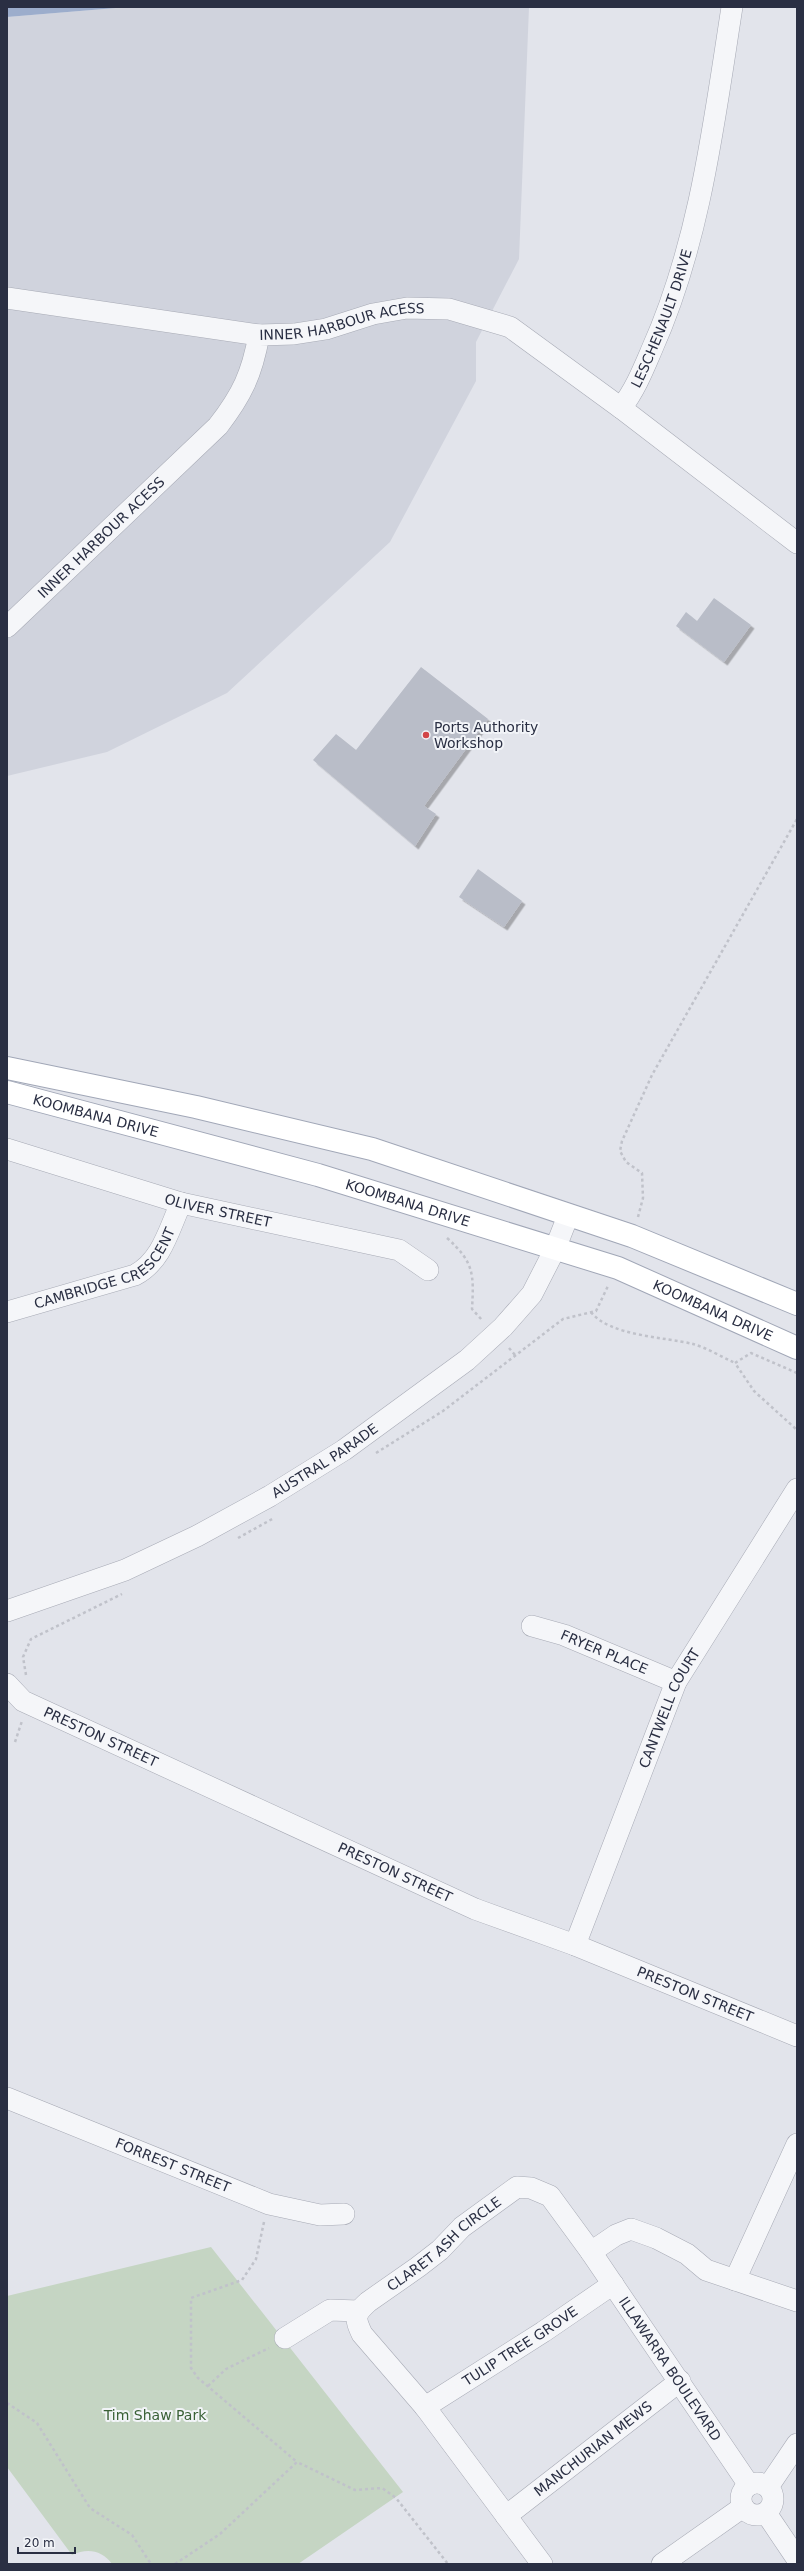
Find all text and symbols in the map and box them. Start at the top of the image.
street label: LESCHENAULT DRIVE [628,247,695,390]
street label: INNER HARBOUR ACESS [259,300,425,343]
street label: INNER HARBOUR ACESS [35,473,168,601]
place label: Ports Authority Workshop [434,719,538,751]
marker: Ports Authority Workshop [421,730,431,740]
street label: KOOMBANA DRIVE [31,1091,160,1140]
street label: KOOMBANA DRIVE [344,1176,472,1230]
street label: OLIVER STREET [163,1190,273,1230]
street label: CAMBRIDGE CRESCENT [32,1225,178,1312]
street label: KOOMBANA DRIVE [651,1277,775,1344]
street label: AUSTRAL PARADE [269,1420,381,1501]
street label: FRYER PLACE [558,1627,650,1677]
street label: CANTWELL COURT [636,1645,703,1770]
street label: PRESTON STREET [41,1704,161,1770]
street label: PRESTON STREET [336,1839,455,1906]
street label: PRESTON STREET [635,1963,756,2025]
street label: FORREST STREET [113,2135,233,2196]
street label: CLARET ASH CIRCLE [384,2193,504,2294]
street label: ILLAWARRA BOULEVARD [616,2294,725,2444]
street label: TULIP TREE GROVE [459,2303,581,2390]
street label: MANCHURIAN MEWS [531,2398,655,2499]
park label: Tim Shaw Park [103,2407,207,2423]
scale bar [18,2529,75,2555]
text: 20 m [24,2536,55,2550]

